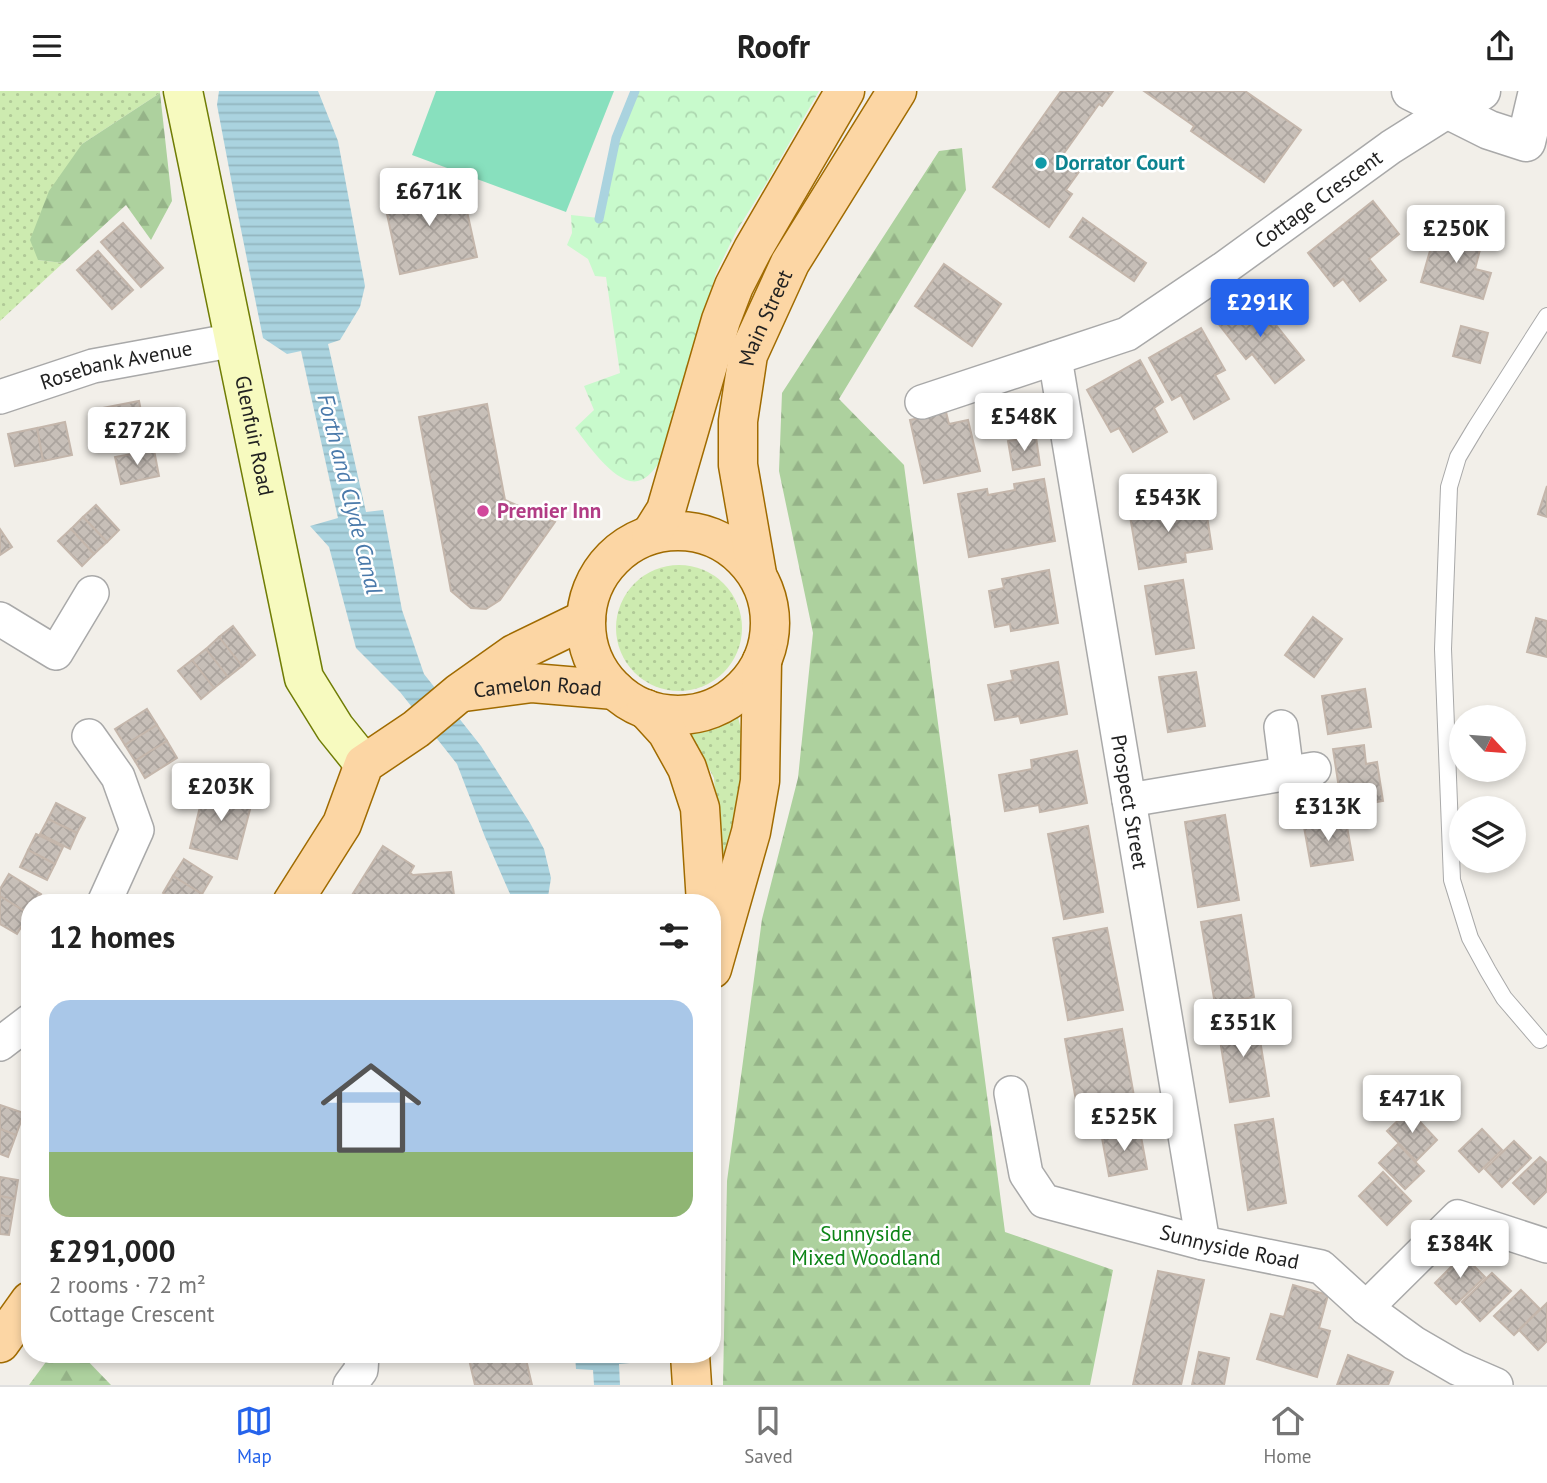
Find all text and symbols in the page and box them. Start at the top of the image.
text: Roofr [737,25,810,67]
icon: menu [28,27,66,65]
icon: share [1481,27,1519,65]
street label: Cottage Crescent [1249,144,1387,255]
place label: Dorrator Court [1055,149,1185,176]
marker: Dorrator Court [1033,155,1049,171]
pin: £671K [380,169,478,228]
text: £671K [396,176,462,205]
pin: £250K [1407,205,1505,265]
text: £250K [1423,213,1489,242]
street label: Main Street [732,265,798,368]
pin: £291K [1211,279,1309,339]
text: £291K [1227,287,1293,316]
street label: Rosebank Avenue [37,334,194,396]
street label: Glenfuir Road [229,373,280,498]
water label: Forth and Clyde Canal [312,390,389,597]
pin: £548K [975,393,1073,453]
text: £548K [991,401,1057,430]
pin: £272K [88,407,186,467]
text: £272K [104,415,170,444]
pin: £543K [1119,475,1217,534]
text: £543K [1135,482,1201,511]
place label: Premier Inn [497,497,601,524]
marker: Premier Inn [475,503,491,519]
street label: Camelon Road [472,669,603,704]
north arrow [1449,705,1526,782]
map controls [1449,705,1526,873]
street label: Prospect Street [1105,732,1154,871]
pin: £203K [172,763,270,823]
text: £203K [188,771,254,800]
pin: £313K [1279,783,1377,843]
text: £313K [1295,791,1361,820]
button: layers [1449,796,1526,873]
text: 12 homes [49,917,175,956]
icon: filters [655,917,693,955]
pin: £351K [1194,999,1292,1059]
text: £351K [1210,1007,1276,1036]
icon: home [308,1045,434,1171]
pin: £471K [1363,1075,1461,1135]
text: £471K [1379,1083,1445,1112]
pin: £525K [1075,1093,1173,1153]
text: £525K [1091,1101,1157,1130]
street label: Sunnyside Road [1157,1218,1301,1275]
park label: Sunnyside Mixed Woodland [791,1220,941,1271]
pin: £384K [1411,1221,1509,1280]
text: £384K [1427,1228,1493,1257]
text: £291,000 [49,1231,176,1270]
text: 2 rooms · 72 m² [49,1270,206,1299]
text: Cottage Crescent [49,1299,215,1328]
tab: Map [235,1402,273,1468]
tab: Saved [744,1402,793,1468]
tab: Home [1263,1402,1312,1468]

